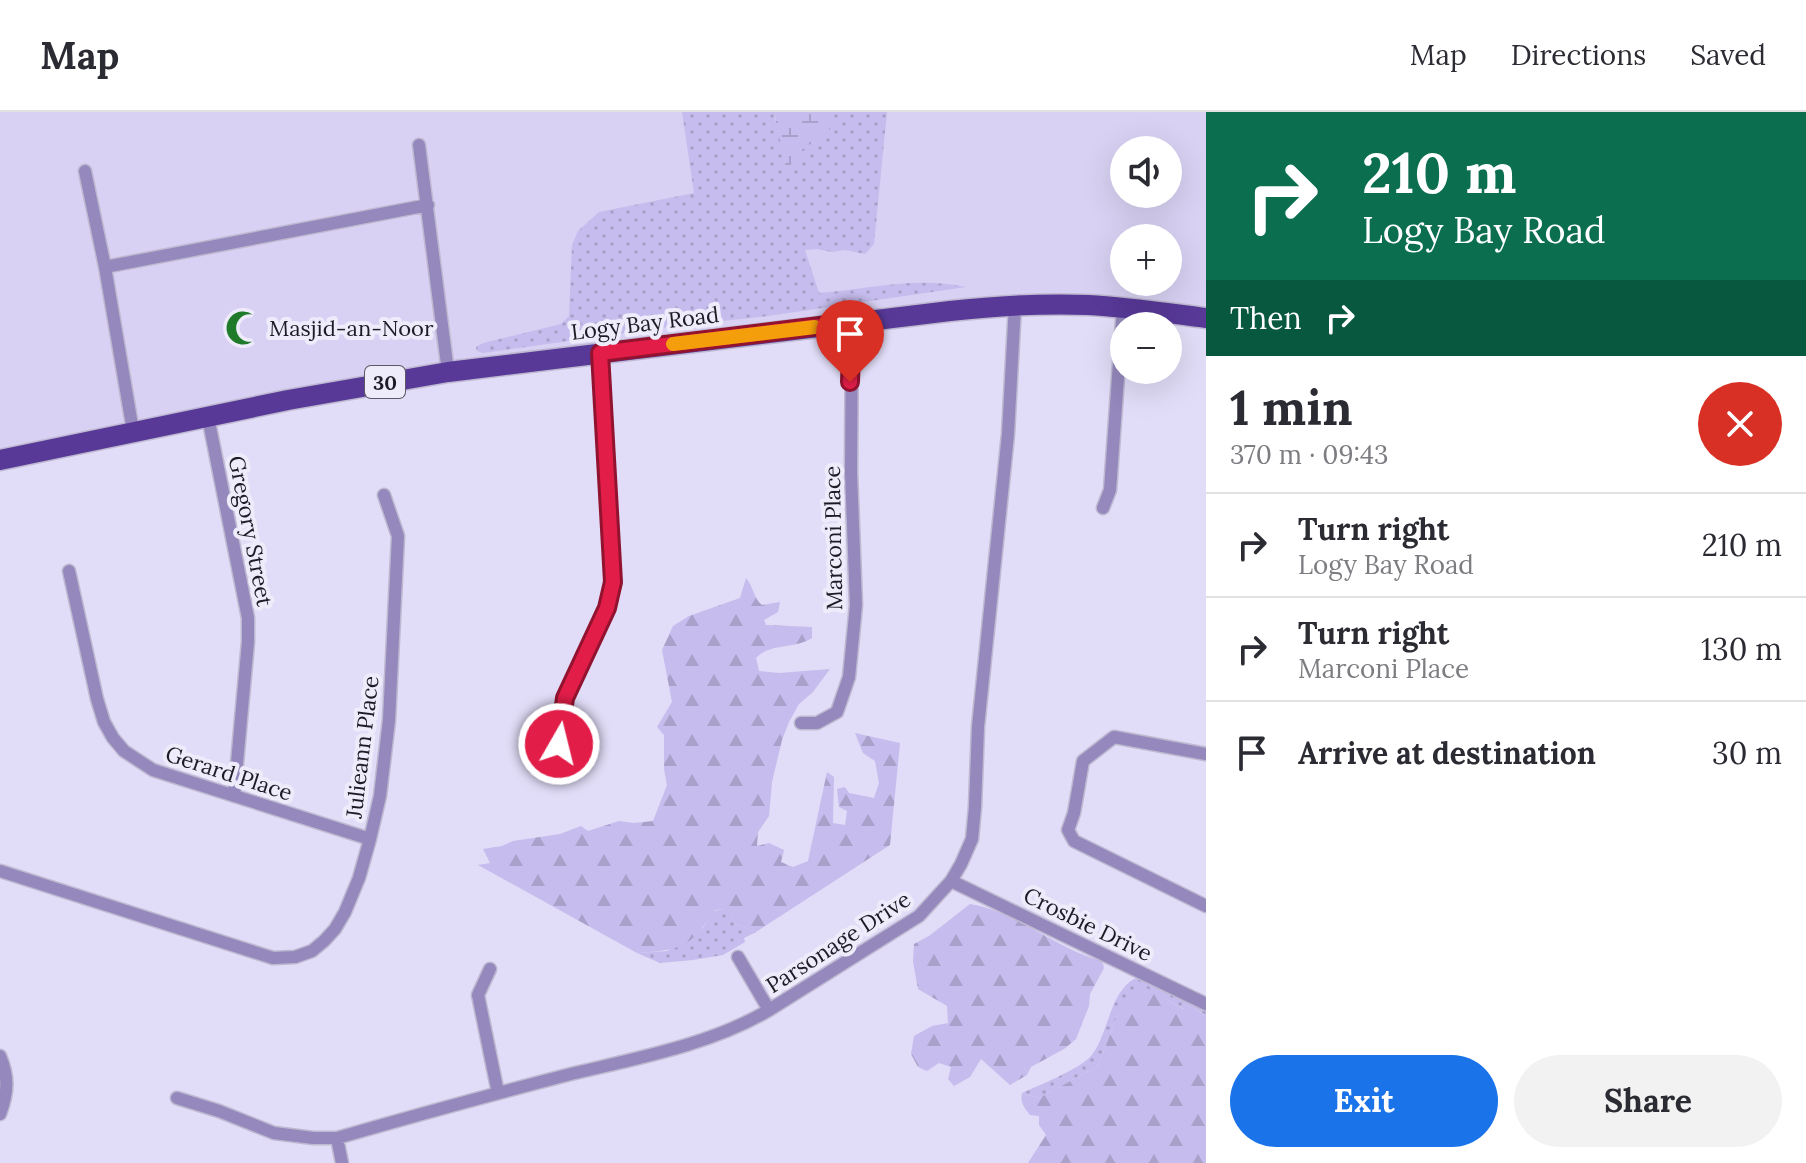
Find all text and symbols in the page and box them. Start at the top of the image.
text: Map [40,31,119,79]
text: Map [1410,37,1467,73]
text: Directions [1511,37,1646,73]
text: Saved [1690,37,1766,73]
map controls [1110,136,1182,384]
button: sound [1110,136,1182,208]
text: 210 m [1362,137,1516,208]
icon: right [1230,144,1334,248]
text: Logy Bay Road [1362,207,1606,253]
button: + [1110,224,1182,296]
icon: right [1318,296,1362,340]
text: Then [1230,299,1302,337]
street label: Logy Bay Road [569,300,721,346]
pin [816,300,884,382]
mosque icon: Masjid-an-Noor [224,309,262,347]
icon: arrive [828,312,872,356]
button: − [1110,312,1182,384]
place label: Masjid-an-Noor [269,314,434,342]
road number: 30 [365,366,405,398]
text: 1 min [1230,377,1353,438]
button: close [1698,382,1782,466]
text: 370 m · 09:43 [1230,438,1389,471]
street label: Gregory Street [223,453,279,609]
street label: Marconi Place [818,465,848,611]
text: Turn right [1298,510,1449,548]
icon: right [1230,523,1274,567]
text: 210 m [1702,526,1782,564]
text: Logy Bay Road [1298,548,1474,581]
text: Turn right [1298,614,1449,652]
icon: right [1230,627,1274,671]
text: 130 m [1701,630,1782,668]
text: Marconi Place [1298,652,1469,685]
street label: Julieann Place [339,674,385,821]
position arrow [517,702,601,786]
icon: arrive [1230,731,1274,775]
text: Arrive at destination [1298,734,1596,772]
text: 30 m [1712,734,1782,772]
street label: Gerard Place [162,739,296,807]
street label: Crosbie Drive [1019,881,1157,967]
street label: Parsonage Drive [761,885,916,999]
button: Exit [1230,1055,1498,1147]
button: Share [1514,1055,1782,1147]

